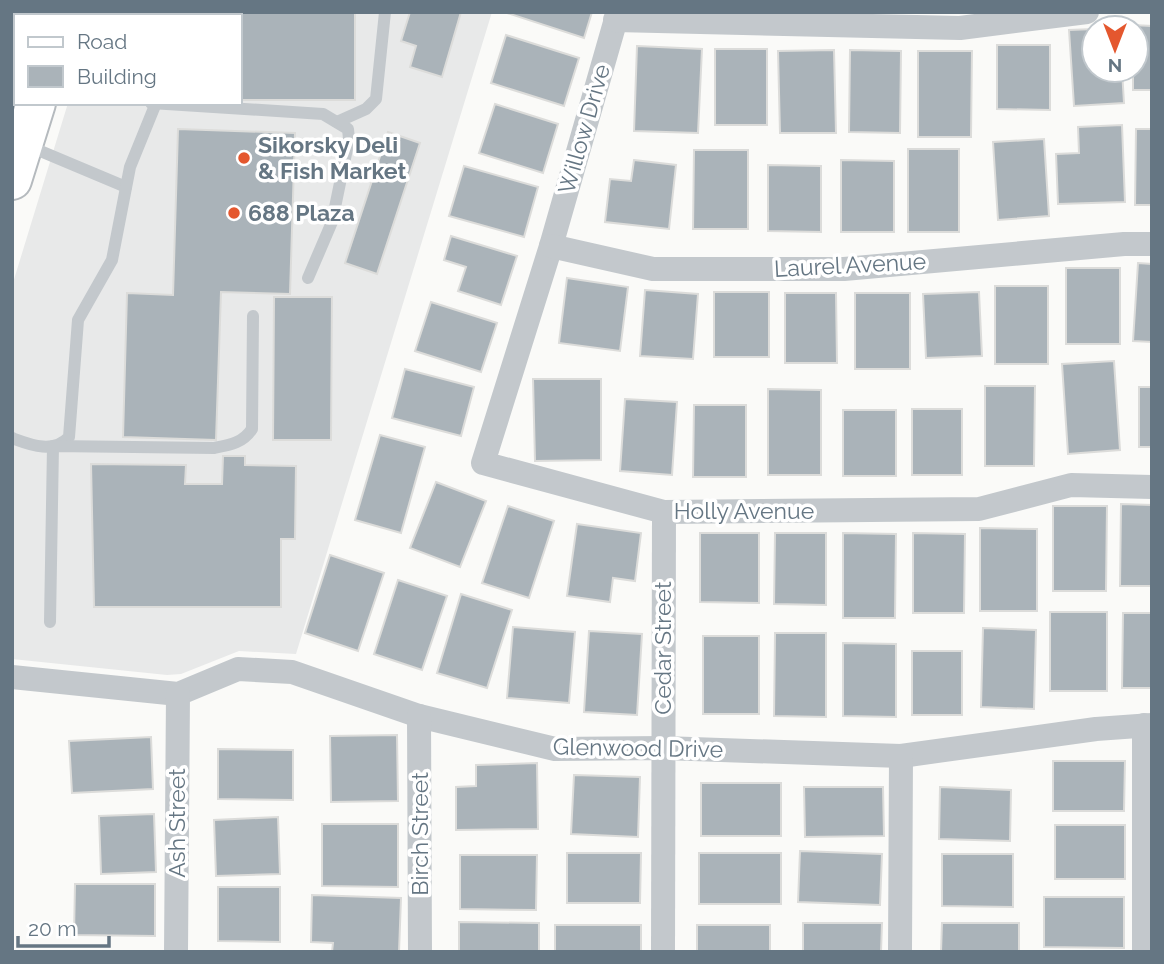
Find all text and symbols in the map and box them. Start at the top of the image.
legend [14,14,242,105]
north arrow [1080,14,1150,84]
text: Road [77,29,127,54]
text: N [1108,55,1122,77]
street label: Willow Drive [552,61,615,197]
text: Building [77,64,157,89]
place label: Sikorsky Deli & Fish Market [258,131,406,184]
marker: Sikorsky Deli & Fish Market [236,150,252,166]
place label: 688 Plaza [248,199,355,226]
marker: 688 Plaza [226,205,242,221]
street label: Laurel Avenue [773,247,927,282]
street label: Holly Avenue [674,497,814,524]
street label: Cedar Street [649,581,676,715]
street label: Glenwood Drive [553,733,723,762]
street label: Ash Street [163,768,190,878]
street label: Birch Street [406,772,433,896]
scale bar [18,904,108,948]
text: 20 m [28,916,76,941]

